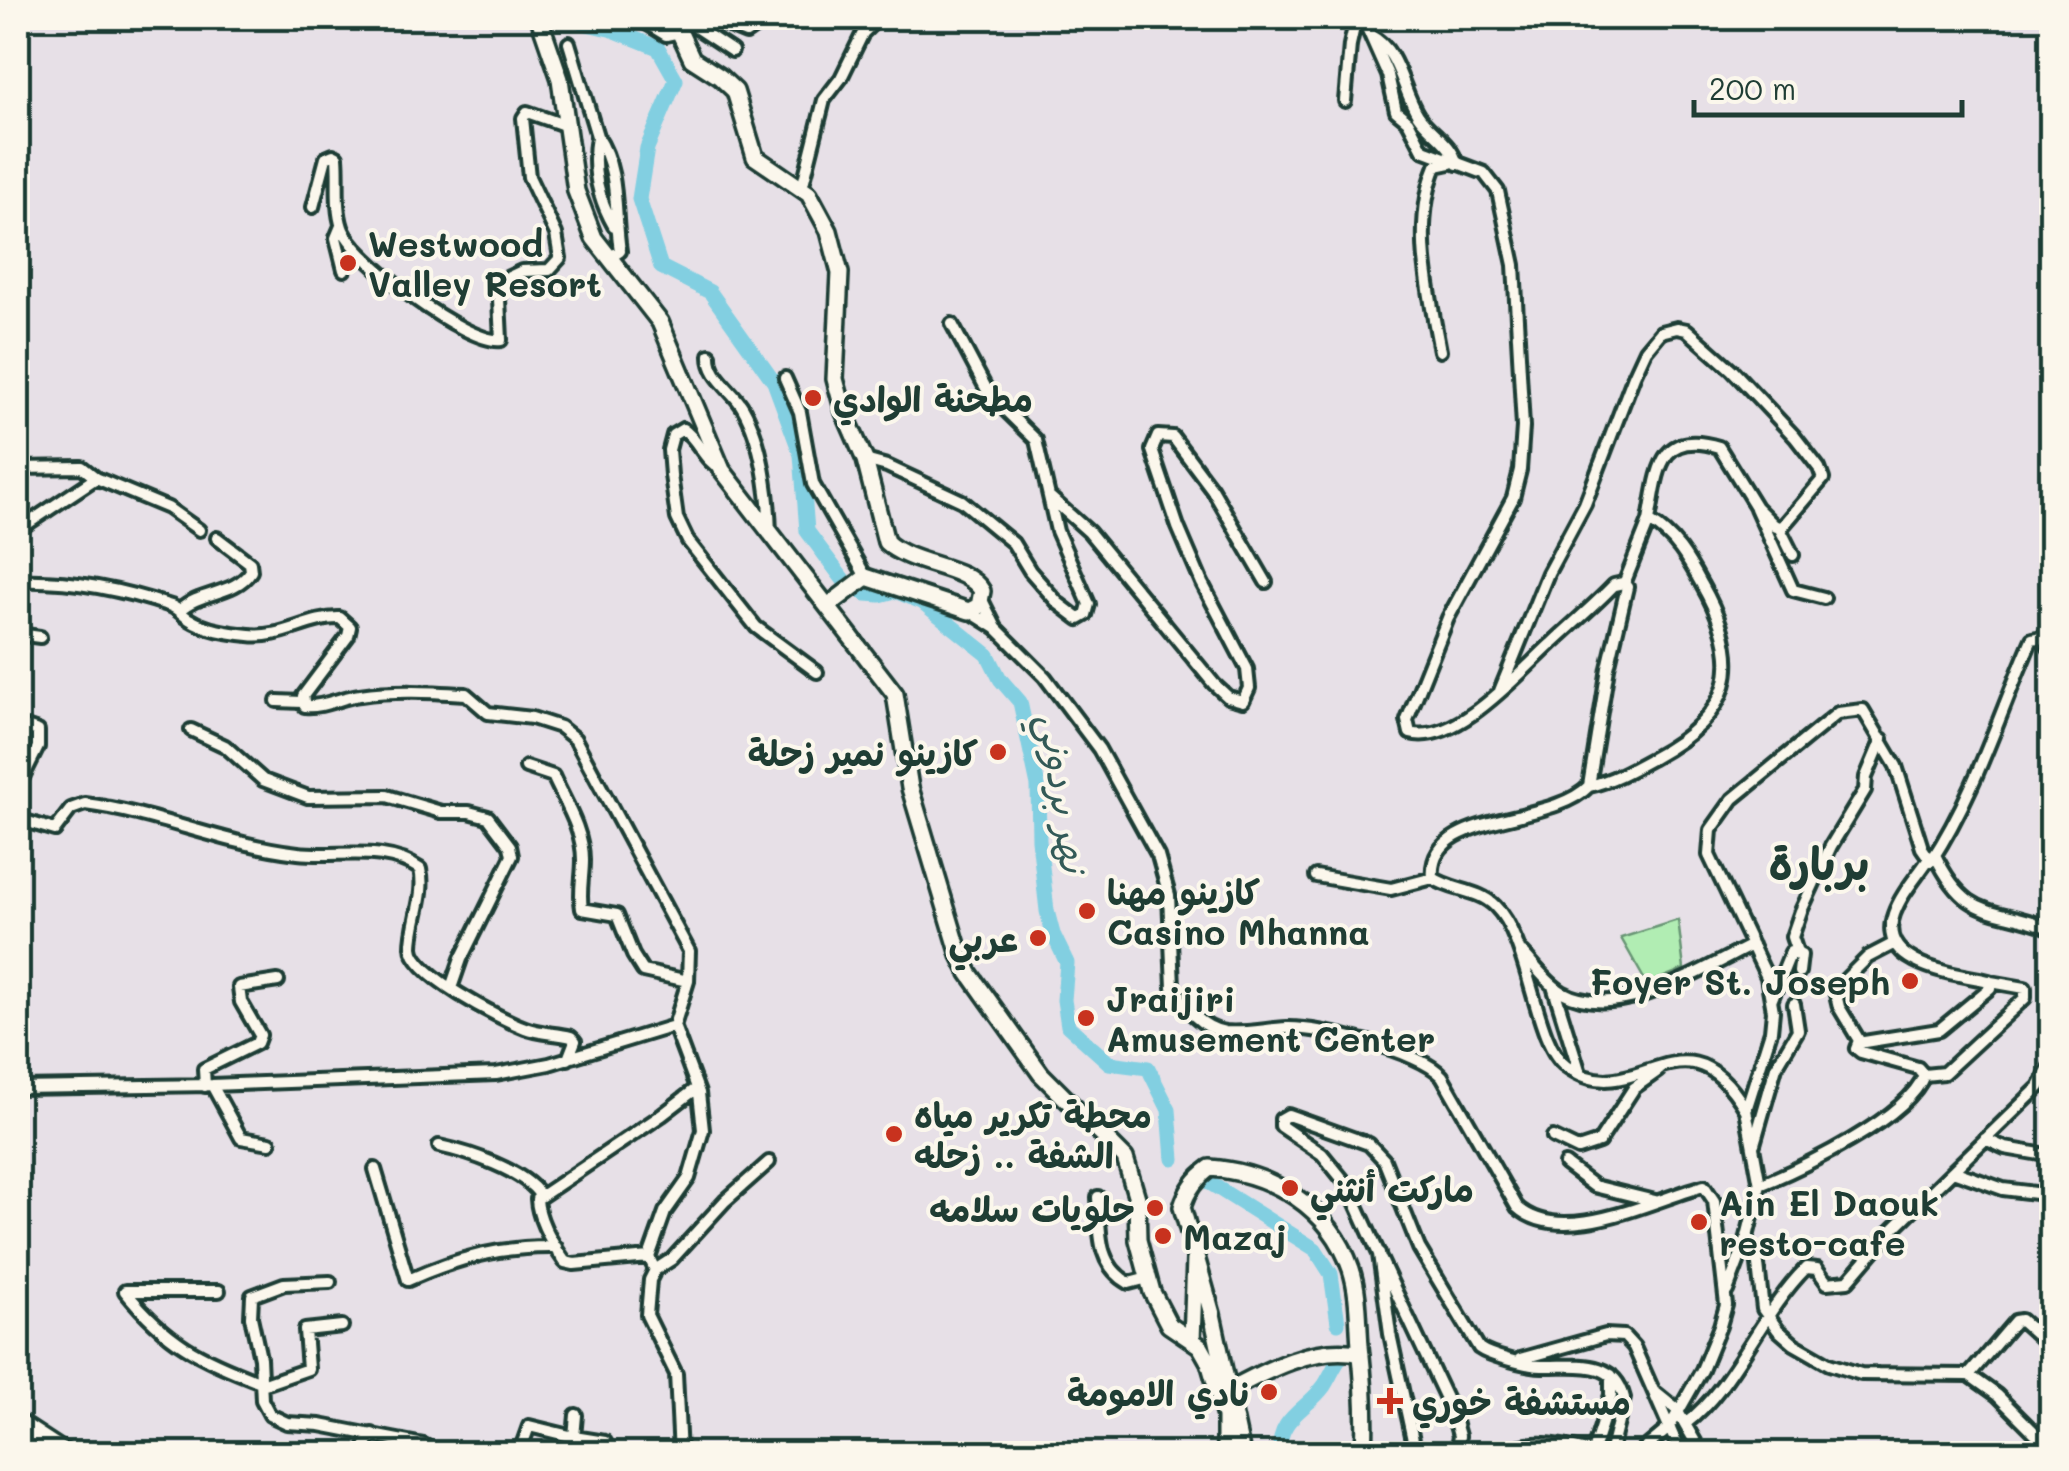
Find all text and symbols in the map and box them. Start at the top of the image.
scale bar [1694,55,1962,117]
text: 200 m [1709,68,1796,108]
place label: Westwood Valley Resort [368,220,602,306]
marker: Westwood Valley Resort [337,252,359,274]
place label: مطحنة الوادي [833,375,1033,426]
marker: مطحنة الوادي [802,387,824,409]
water label: نهر بردوني [1019,711,1101,880]
place label: كازينو نمير زحلة [748,729,978,777]
marker: كازينو نمير زحلة [987,741,1009,763]
district label: بربارة [1769,833,1869,892]
place label: كازينو مهنا Casino Mhanna [1107,868,1370,954]
marker: كازينو مهنا Casino Mhanna [1076,900,1098,922]
place label: عربي [949,915,1018,971]
marker: عربي [1027,927,1049,949]
place label: Foyer St. Joseph [1590,958,1890,1004]
marker: Foyer St. Joseph [1899,970,1921,992]
place label: Jraijiri Amusement Center [1106,975,1435,1061]
marker: Jraijiri Amusement Center [1075,1007,1097,1029]
place label: محطة تكرير مياه الشفة .. زحله [914,1091,1152,1177]
marker: محطة تكرير مياه الشفة .. زحله [883,1123,905,1145]
place label: ماركت أنثني [1310,1165,1474,1221]
marker: ماركت أنثني [1279,1177,1301,1199]
place label: Ain El Daouk resto-cafe [1719,1179,1939,1265]
place label: حلويات سلامه [929,1185,1135,1233]
marker: حلويات سلامه [1144,1197,1166,1219]
marker: Ain El Daouk resto-cafe [1688,1211,1710,1233]
place label: Mazaj [1183,1213,1287,1259]
marker: Mazaj [1152,1225,1174,1247]
place label: نادي الامومة [1067,1369,1249,1420]
place label: مستشفة خوري [1412,1378,1631,1429]
marker: نادي الامومة [1258,1381,1280,1403]
marker: مستشفة خوري [1377,1388,1403,1414]

